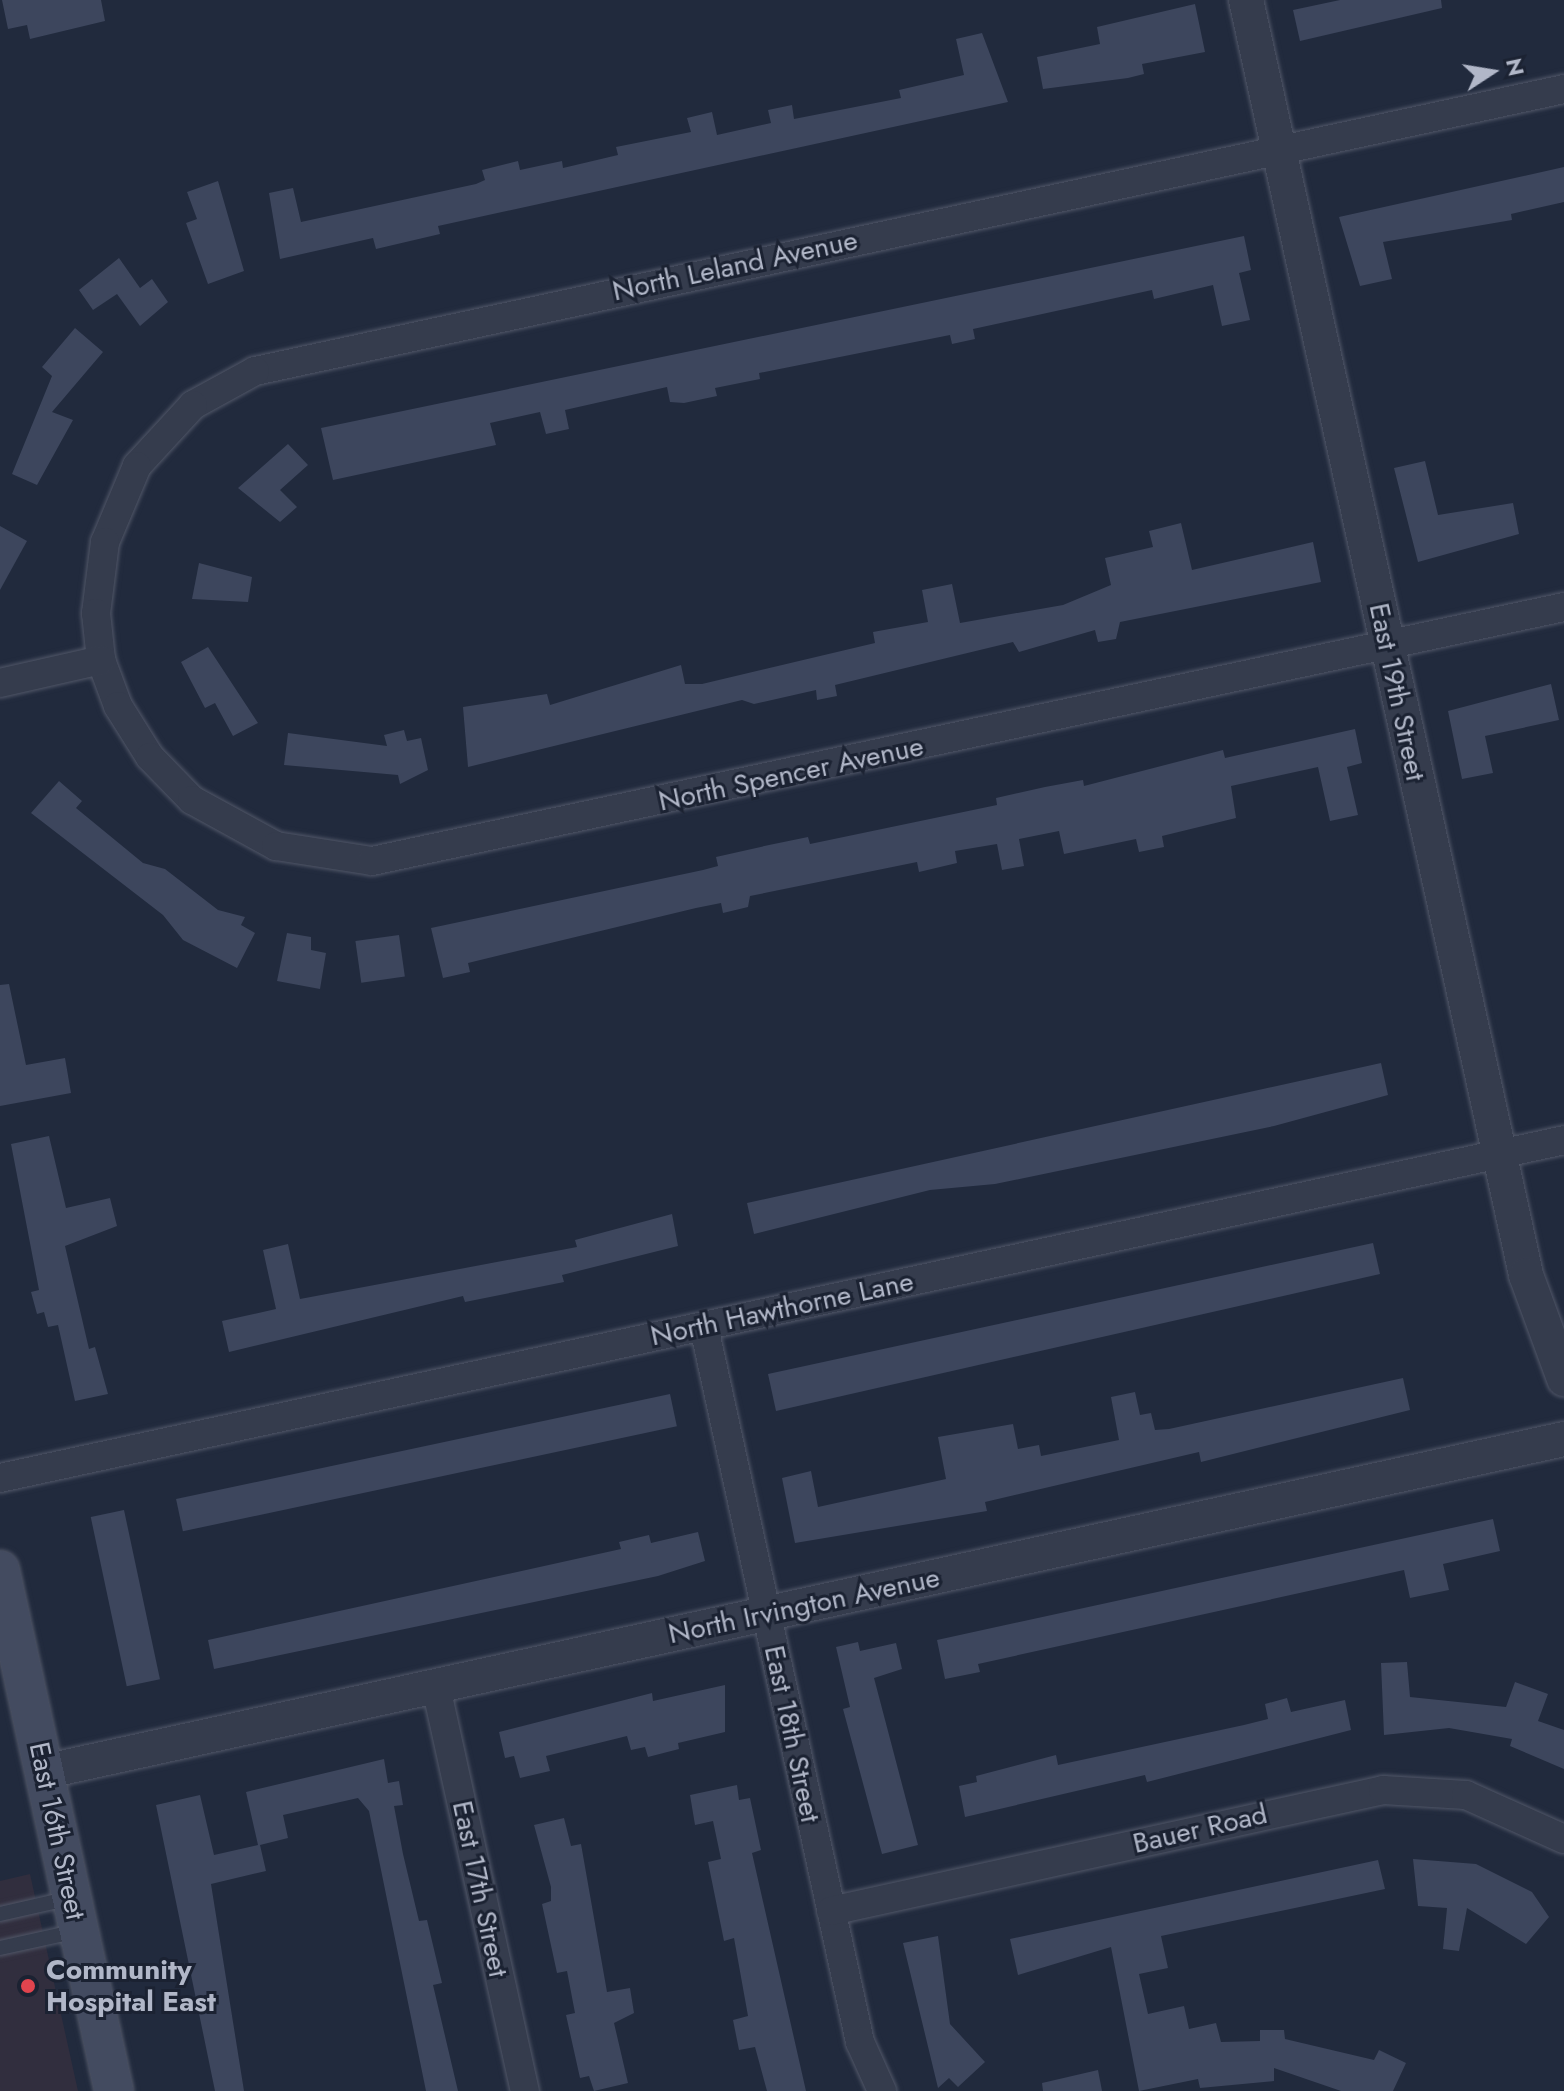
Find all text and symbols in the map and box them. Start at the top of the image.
north arrow [1452,32,1532,112]
text: N [1498,55,1533,79]
street label: North Leland Avenue [609,224,861,308]
street label: East 19th Street [1362,600,1432,784]
street label: North Spencer Avenue [656,730,926,818]
street label: North Hawthorne Lane [648,1265,916,1353]
street label: North Irvington Avenue [665,1561,943,1651]
street label: East 18th Street [757,1643,827,1825]
street label: East 16th Street [22,1739,92,1923]
street label: Bauer Road [1130,1797,1270,1861]
street label: East 17th Street [445,1798,515,1980]
place label: Community Hospital East [46,1953,216,2019]
marker: Community Hospital East [17,1975,39,1997]

